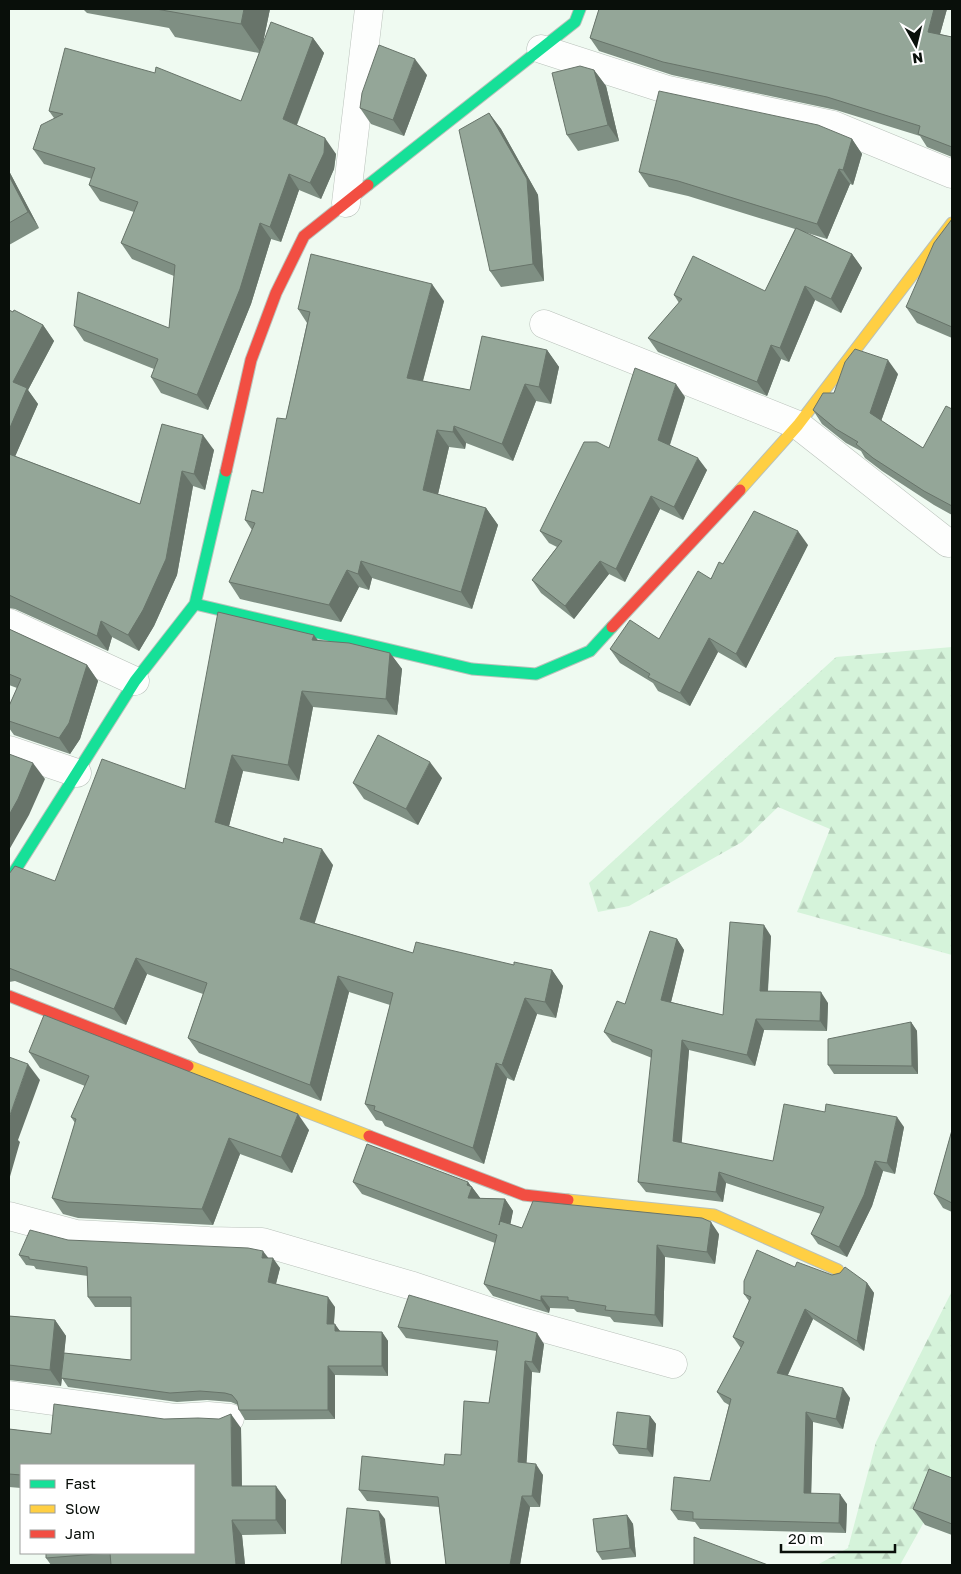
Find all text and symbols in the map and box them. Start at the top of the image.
north arrow [891,20,941,70]
text: N [911,49,924,68]
legend [20,1464,195,1554]
text: Fast [65,1474,96,1492]
text: Slow [65,1499,100,1517]
scale bar [781,1522,895,1554]
text: Jam [65,1524,95,1542]
text: 20 m [788,1529,823,1547]

